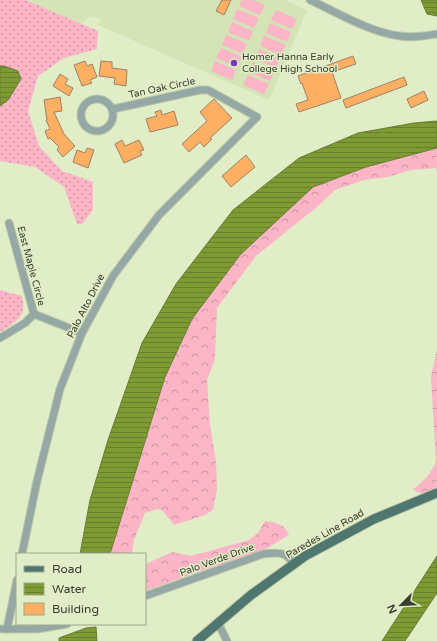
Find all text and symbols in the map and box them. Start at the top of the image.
place label: Homer Hanna Early College High School [242,51,337,75]
marker: Homer Hanna Early College High School [229,58,239,68]
street label: Tan Oak Circle [128,75,197,101]
street label: East Maple Circle [15,225,47,308]
street label: Palo Alto Drive [65,272,107,340]
street label: Paredes Line Road [284,507,366,561]
street label: Palo Verde Drive [178,541,256,579]
legend [16,553,146,625]
text: Road [52,562,82,576]
text: Water [52,582,87,596]
north arrow [381,585,421,625]
text: Building [52,602,99,616]
text: N [385,602,400,616]

